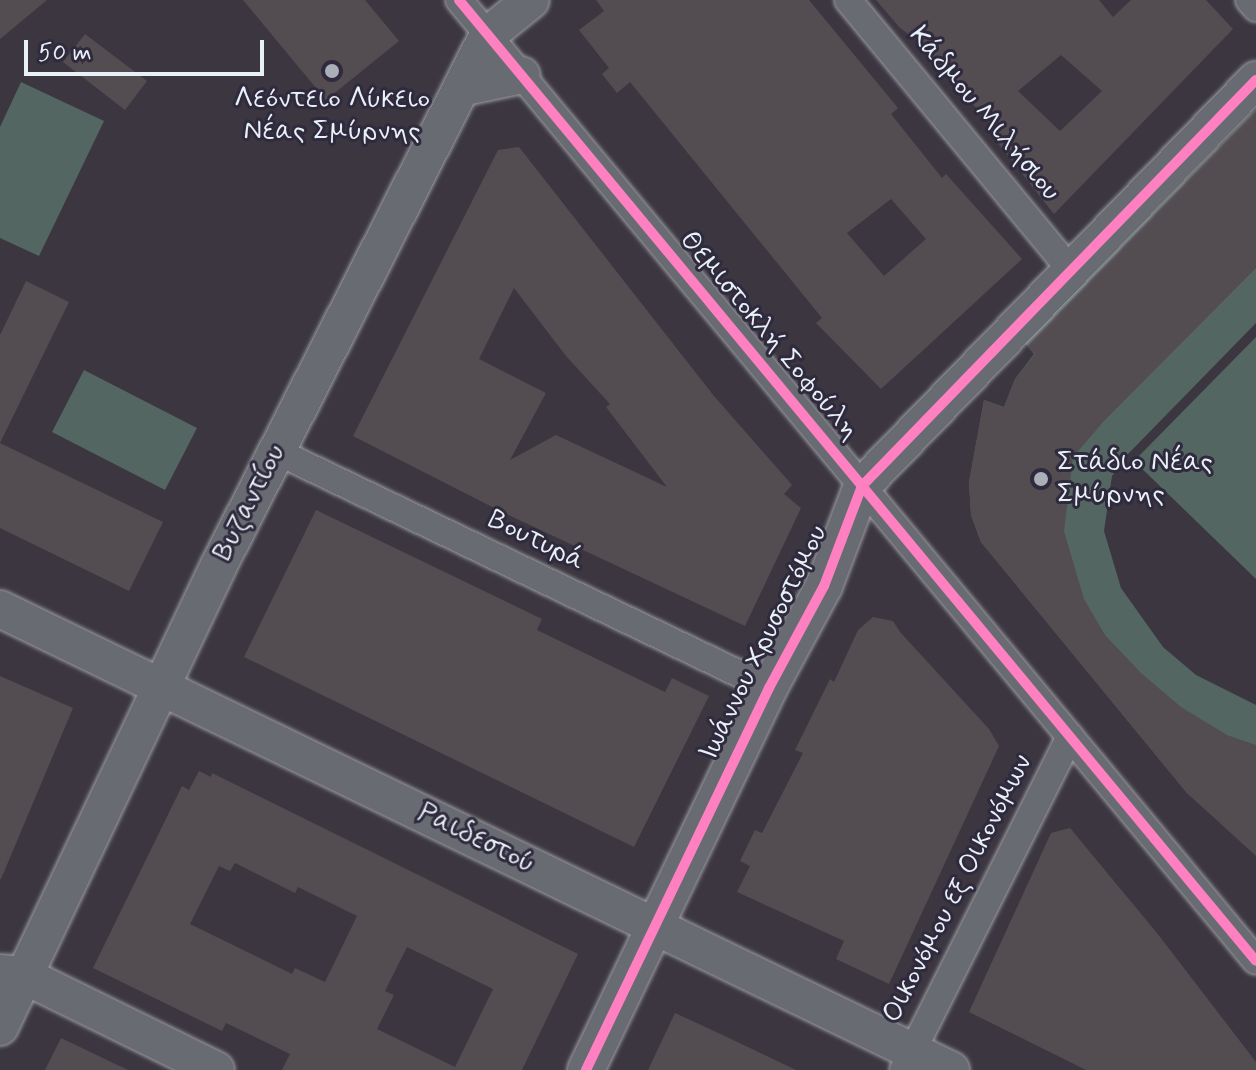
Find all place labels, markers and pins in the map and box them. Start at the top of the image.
marker: Λεόντειο Λύκειο Νέας Σμύρνης [323,62,341,80]
place label: Λεόντειο Λύκειο Νέας Σμύρνης [234,83,430,149]
place label: Στάδιο Νέας Σμύρνης [1057,446,1213,512]
marker: Στάδιο Νέας Σμύρνης [1032,470,1050,488]

